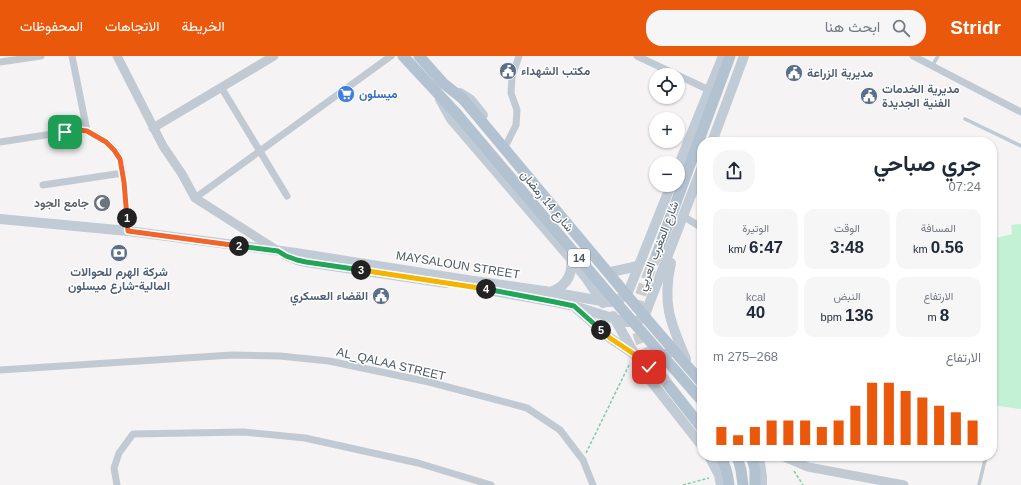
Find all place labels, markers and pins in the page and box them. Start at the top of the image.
public building icon: مكتب الشهداء [498,61,518,81]
public building icon: مديرية الزراعة [784,63,804,83]
place label: مكتب الشهداء [521,64,591,79]
place label: مديرية الزراعة [807,66,874,81]
place label: مديرية الخدمات الفنية الجديدة [882,82,960,110]
supermarket icon: ميسلون [336,84,356,104]
public building icon: مديرية الخدمات الفنية الجديدة [859,86,879,106]
place label: ميسلون [359,87,398,102]
pin [48,115,82,149]
mosque icon: جامع الجود [92,193,112,213]
place label: جامع الجود [34,196,89,211]
pin: 1 [117,208,137,228]
pin: 2 [229,236,249,256]
bank icon: شركة الهرم للحوالات المالية-شارع ميسلون [109,243,129,263]
pin: 3 [351,260,371,280]
place label: شركة الهرم للحوالات المالية-شارع ميسلون [68,265,170,294]
pin: 4 [476,279,496,299]
public building icon: القضاء العسكري [371,286,391,306]
place label: القضاء العسكري [290,289,368,306]
pin: 5 [591,320,611,340]
pin [632,350,666,384]

